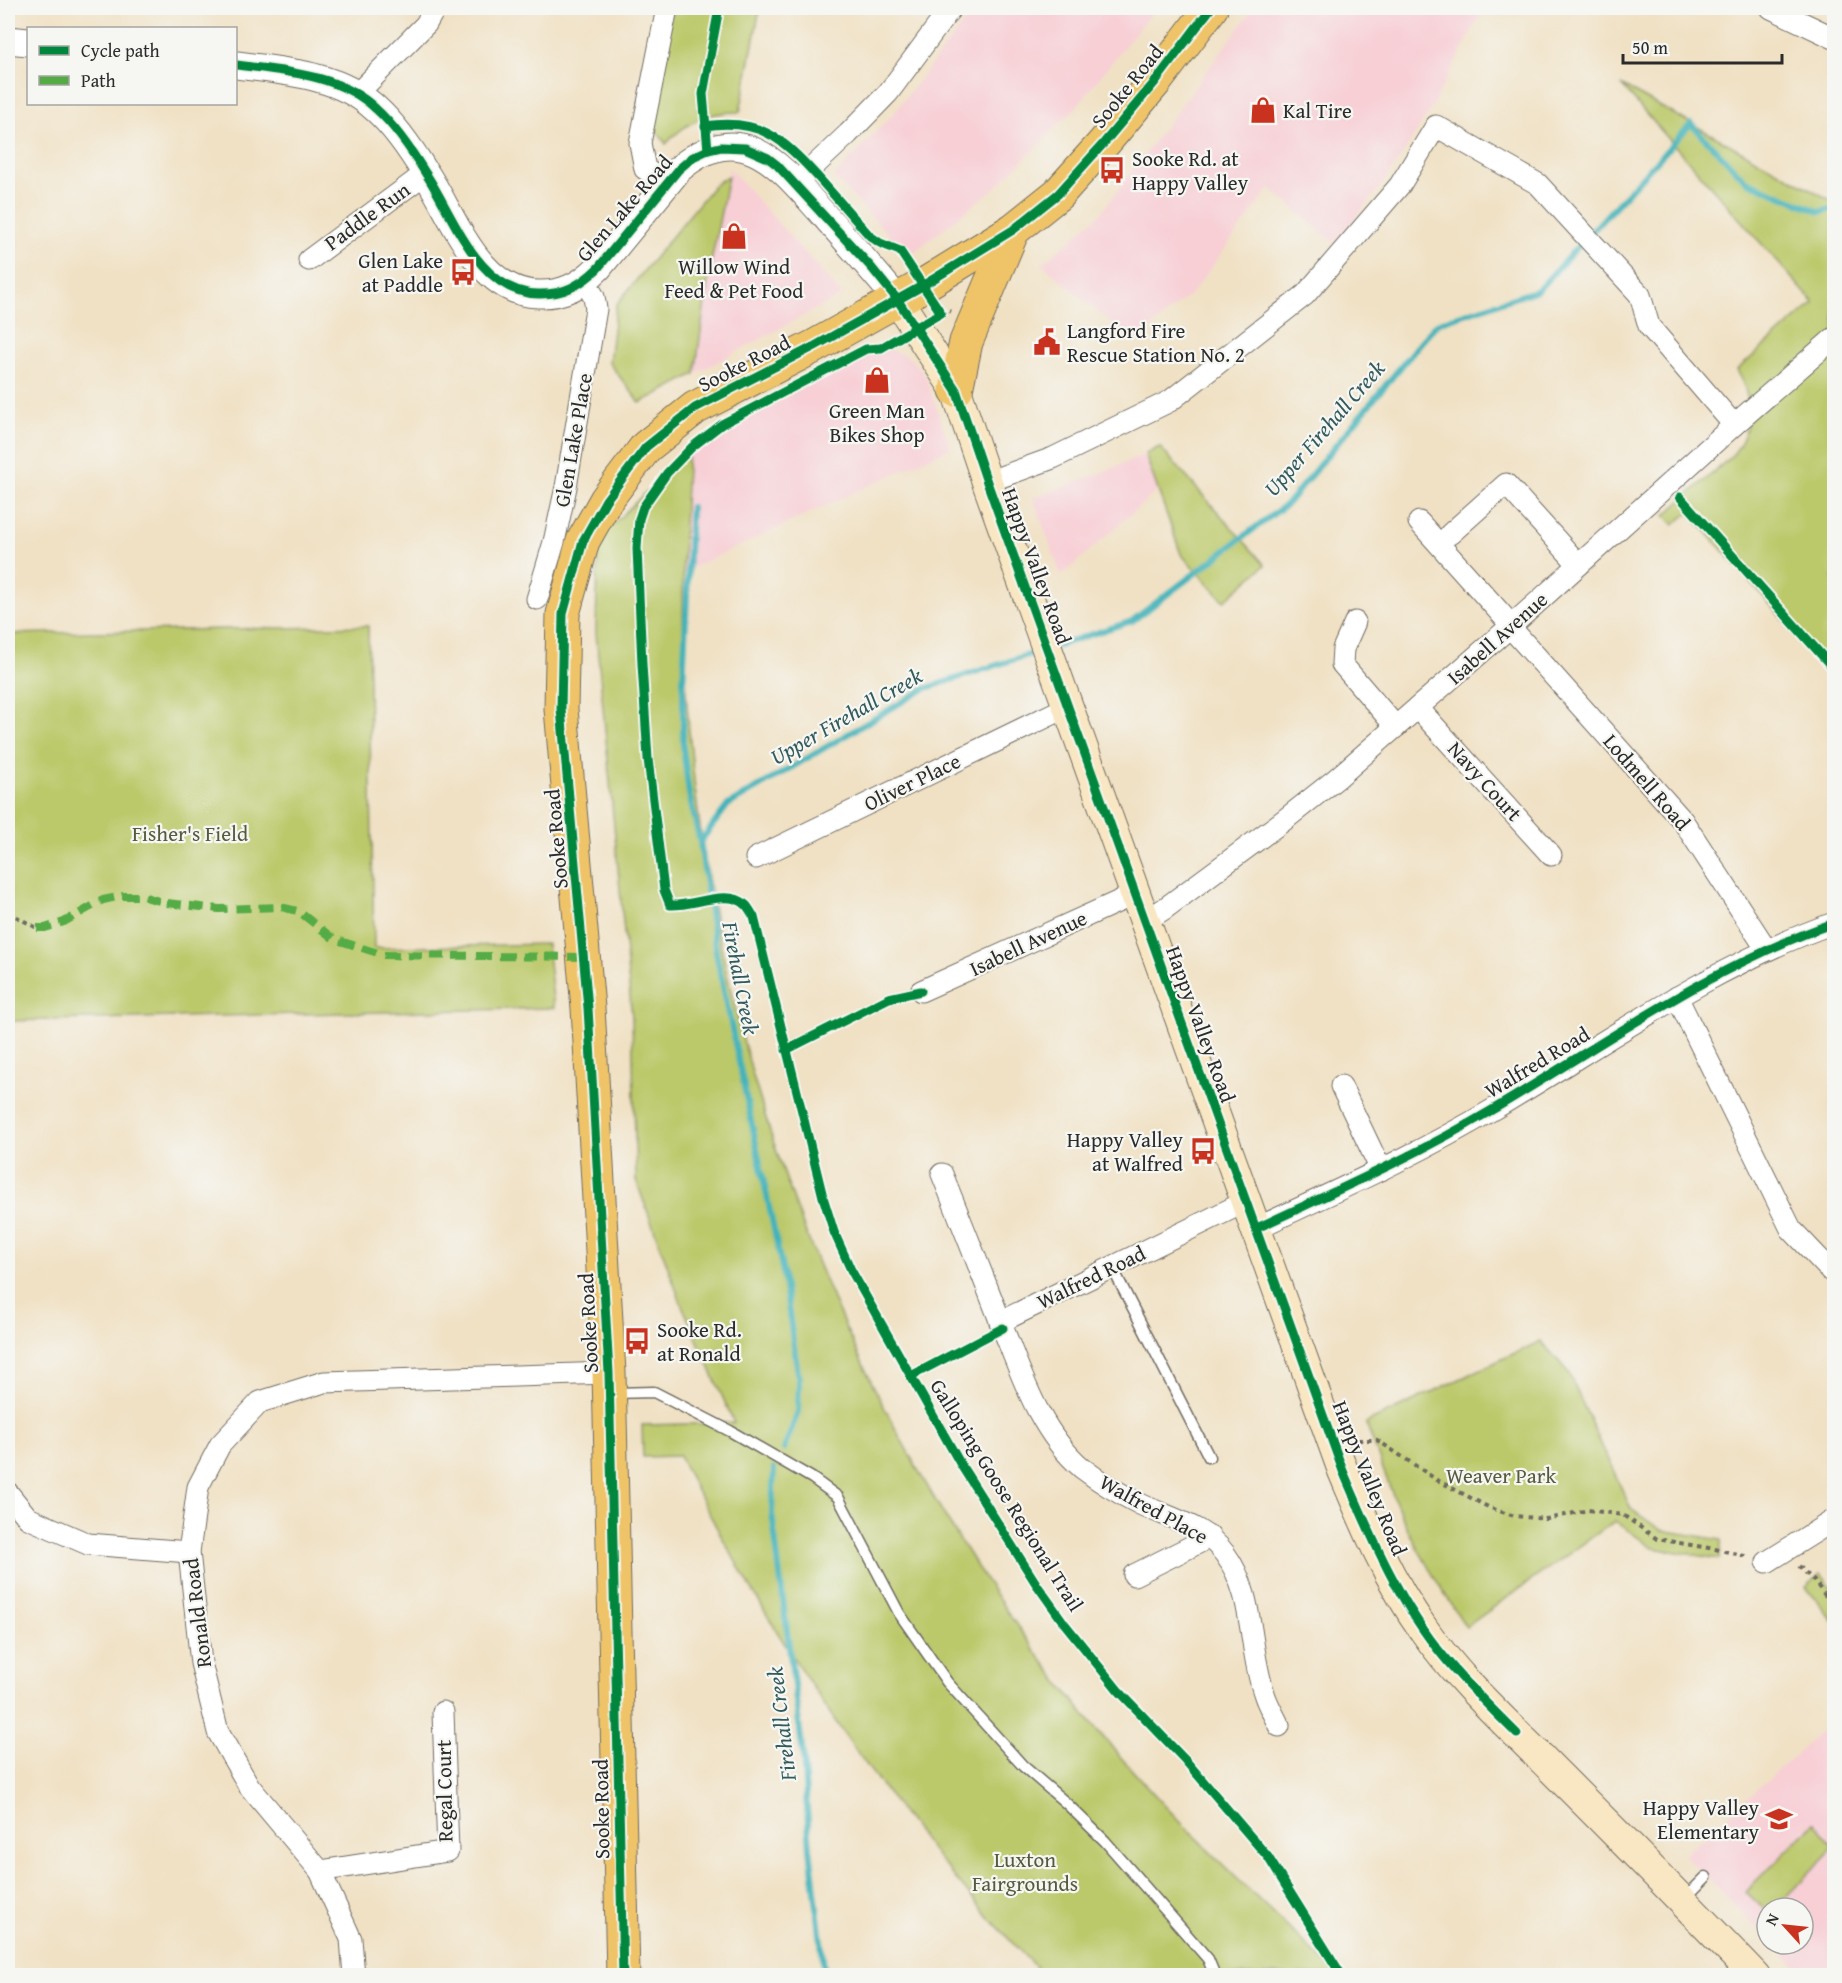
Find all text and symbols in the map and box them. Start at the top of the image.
legend [27,27,237,105]
scale bar [1623,27,1782,65]
text: 50 m [1632,34,1668,61]
text: Cycle path [81,37,160,64]
street label: Sooke Road [1083,37,1171,135]
text: Path [81,67,116,94]
shop icon: Kal Tire [1248,95,1278,125]
place label: Kal Tire [1283,95,1352,126]
place label: Sooke Rd. at Happy Valley [1132,143,1249,198]
street label: Glen Lake Road [569,147,680,268]
bus stop icon: Sooke Rd. at Happy Valley [1097,155,1127,185]
street label: Paddle Run [318,174,416,258]
shop icon: Willow Wind Feed & Pet Food [719,221,749,251]
place label: Glen Lake at Paddle [358,245,443,300]
place label: Willow Wind Feed & Pet Food [664,251,804,306]
bus stop icon: Glen Lake at Paddle [448,257,478,287]
place label: Langford Fire Rescue Station No. 2 [1067,315,1245,370]
street label: Sooke Road [692,326,796,400]
public building icon: Langford Fire Rescue Station No. 2 [1032,327,1062,357]
water label: Upper Firehall Creek [1256,352,1393,503]
shop icon: Green Man Bikes Shop [862,365,892,395]
street label: Glen Lake Place [546,370,600,510]
place label: Green Man Bikes Shop [829,395,925,450]
street label: Happy Valley Road [994,483,1080,649]
street label: Isabell Avenue [1440,584,1554,692]
water label: Upper Firehall Creek [764,659,929,773]
street label: Lodmell Road [1596,727,1698,838]
street label: Navy Court [1441,734,1530,828]
street label: Oliver Place [859,745,966,819]
street label: Sooke Road [536,787,576,890]
park label: Fisher's Field [132,818,249,849]
street label: Isabell Avenue [964,902,1092,984]
water label: Firehall Creek [714,918,768,1038]
street label: Happy Valley Road [1158,941,1244,1107]
street label: Walfred Road [1479,1018,1596,1106]
place label: Happy Valley at Walfred [1067,1124,1184,1179]
bus stop icon: Happy Valley at Walfred [1188,1136,1218,1166]
street label: Walfred Road [1031,1237,1151,1317]
street label: Sooke Road [570,1271,606,1374]
place label: Sooke Rd. at Ronald [657,1314,742,1369]
bus stop icon: Sooke Rd. at Ronald [622,1326,652,1356]
street label: Galloping Goose Regional Trail [923,1373,1091,1617]
street label: Happy Valley Road [1325,1396,1416,1561]
park label: Weaver Park [1446,1460,1556,1491]
street label: Walfred Place [1094,1466,1214,1552]
street label: Ronald Road [175,1556,219,1670]
water label: Firehall Creek [758,1664,804,1784]
street label: Regal Court [428,1739,460,1842]
street label: Sooke Road [585,1758,617,1859]
place label: Happy Valley Elementary [1643,1792,1760,1847]
school or university icon: Happy Valley Elementary [1764,1804,1794,1834]
park label: Luxton Fairgrounds [972,1844,1078,1899]
north arrow [1755,1896,1815,1956]
text: N [1759,1909,1785,1929]

